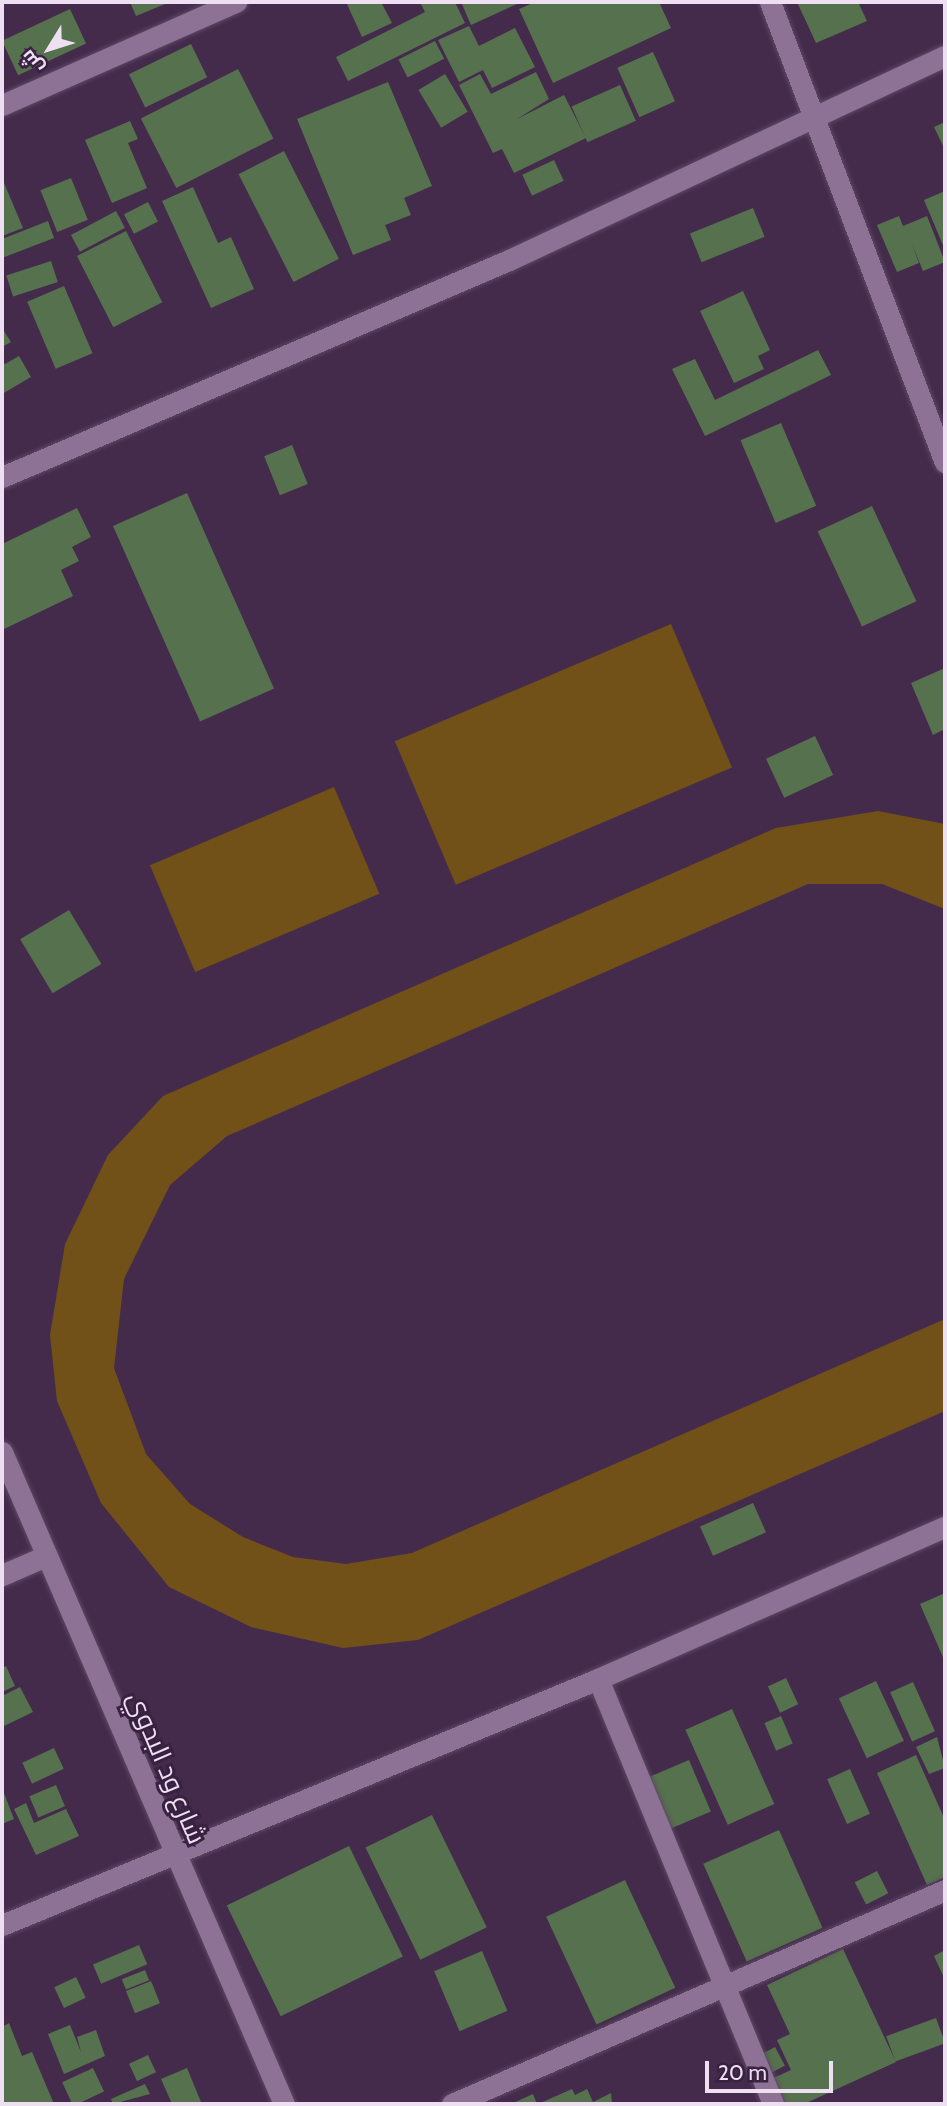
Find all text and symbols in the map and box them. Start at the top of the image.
north arrow [14,14,84,84]
text: ش [15,46,49,79]
street label: شارع ود البدوي [120,1687,212,1849]
scale bar [709,2046,837,2090]
text: 20 m [718,2060,767,2085]

